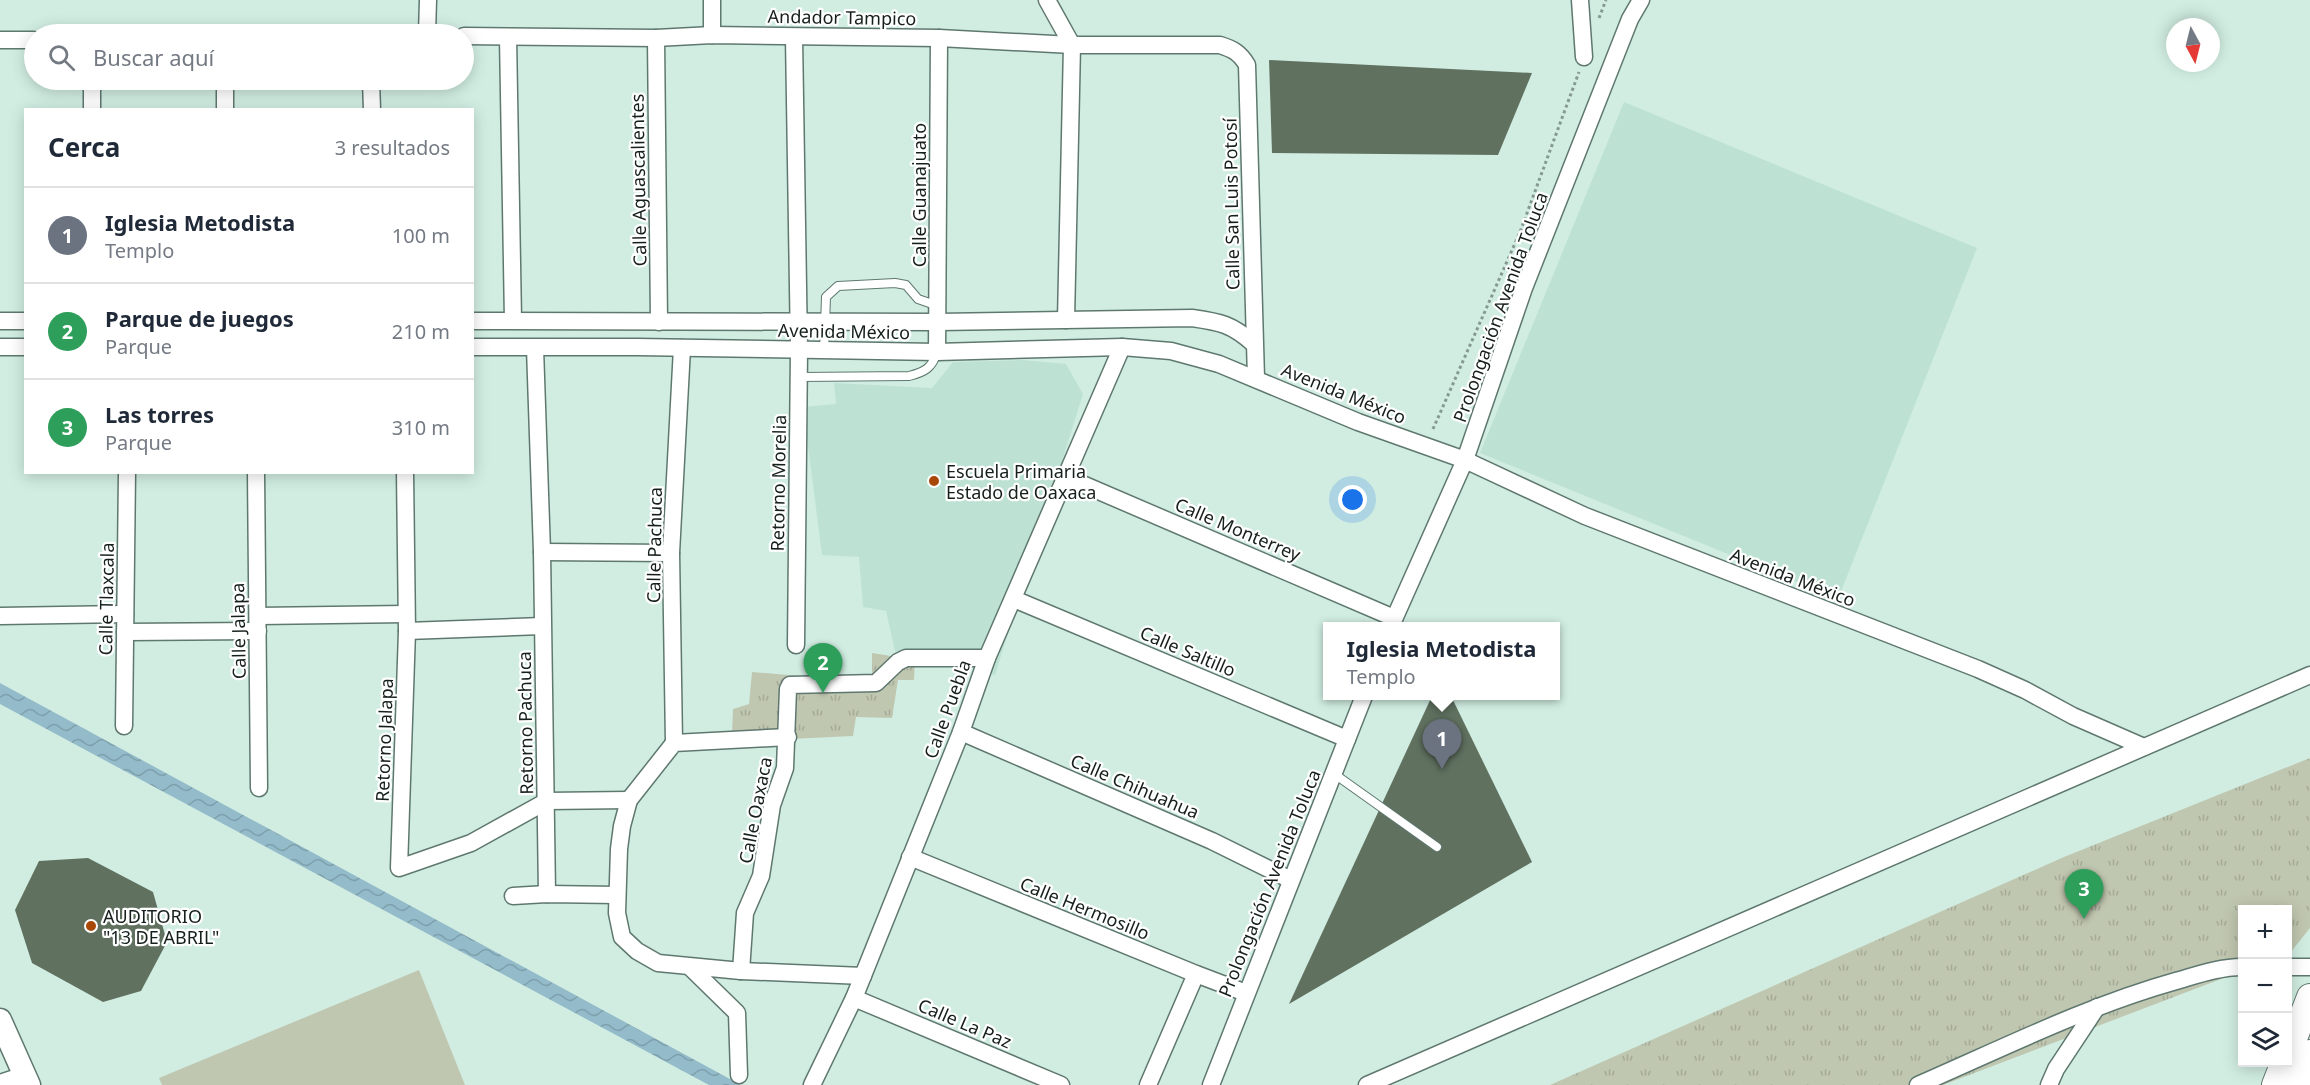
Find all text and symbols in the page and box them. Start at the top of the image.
street label: Andador Tampico [767,4,917,30]
north arrow [2166,18,2220,72]
search box [24,24,474,90]
icon: search [45,41,78,74]
text: Buscar aquí [93,42,214,72]
street label: Calle Aguascalientes [624,94,652,266]
street label: Calle San Luis Potosí [1217,117,1245,290]
street label: Calle Guanajuato [907,123,931,267]
text: Cerca [48,129,120,165]
text: 3 resultados [335,134,450,161]
street label: Prolongación Avenida Toluca [1447,189,1553,425]
text: Iglesia Metodista [105,207,295,237]
text: 1 [62,222,73,249]
text: 100 m [392,222,450,249]
text: Templo [105,237,174,264]
text: Parque de juegos [105,303,294,333]
text: 2 [62,318,73,345]
text: 210 m [392,318,450,345]
street label: Avenida México [778,318,910,344]
text: Parque [105,333,172,360]
street label: Avenida México [1278,357,1410,429]
text: Las torres [105,399,214,429]
text: 3 [62,414,73,441]
text: 310 m [392,414,450,441]
street label: Retorno Morelia [765,414,791,552]
text: Parque [105,429,172,456]
place label: Escuela Primaria Estado de Oaxaca [946,459,1096,504]
marker: Escuela Primaria Estado de Oaxaca [927,474,941,488]
your location [1338,485,1367,514]
street label: Calle Pachuca [641,487,667,603]
street label: Calle Monterrey [1172,492,1305,567]
street label: Calle Tlaxcala [93,542,119,656]
street label: Avenida México [1727,542,1859,612]
street label: Calle Jalapa [225,583,251,679]
street label: Calle Saltillo [1137,620,1239,682]
popup [1323,622,1560,700]
text: Iglesia Metodista [1346,633,1537,663]
pin: 2 [804,644,842,693]
street label: Retorno Pachuca [512,651,538,795]
street label: Calle Puebla [918,656,976,762]
text: Templo [1346,663,1416,690]
street label: Retorno Jalapa [370,678,398,802]
pin: 1 [1422,720,1462,769]
street label: Calle Chihuahua [1067,748,1203,824]
street label: Calle Oaxaca [733,755,777,865]
street label: Prolongación Avenida Toluca [1212,766,1326,1000]
pin: 3 [2064,870,2104,919]
street label: Calle Hermosillo [1017,871,1153,945]
place label: AUDITORIO "13 DE ABRIL" [103,904,219,949]
map controls [2238,905,2292,1067]
button: + [2238,905,2292,959]
marker: AUDITORIO "13 DE ABRIL" [84,919,98,933]
button: − [2238,959,2292,1013]
street label: Calle La Paz [915,993,1015,1053]
button: layers [2238,1013,2292,1067]

